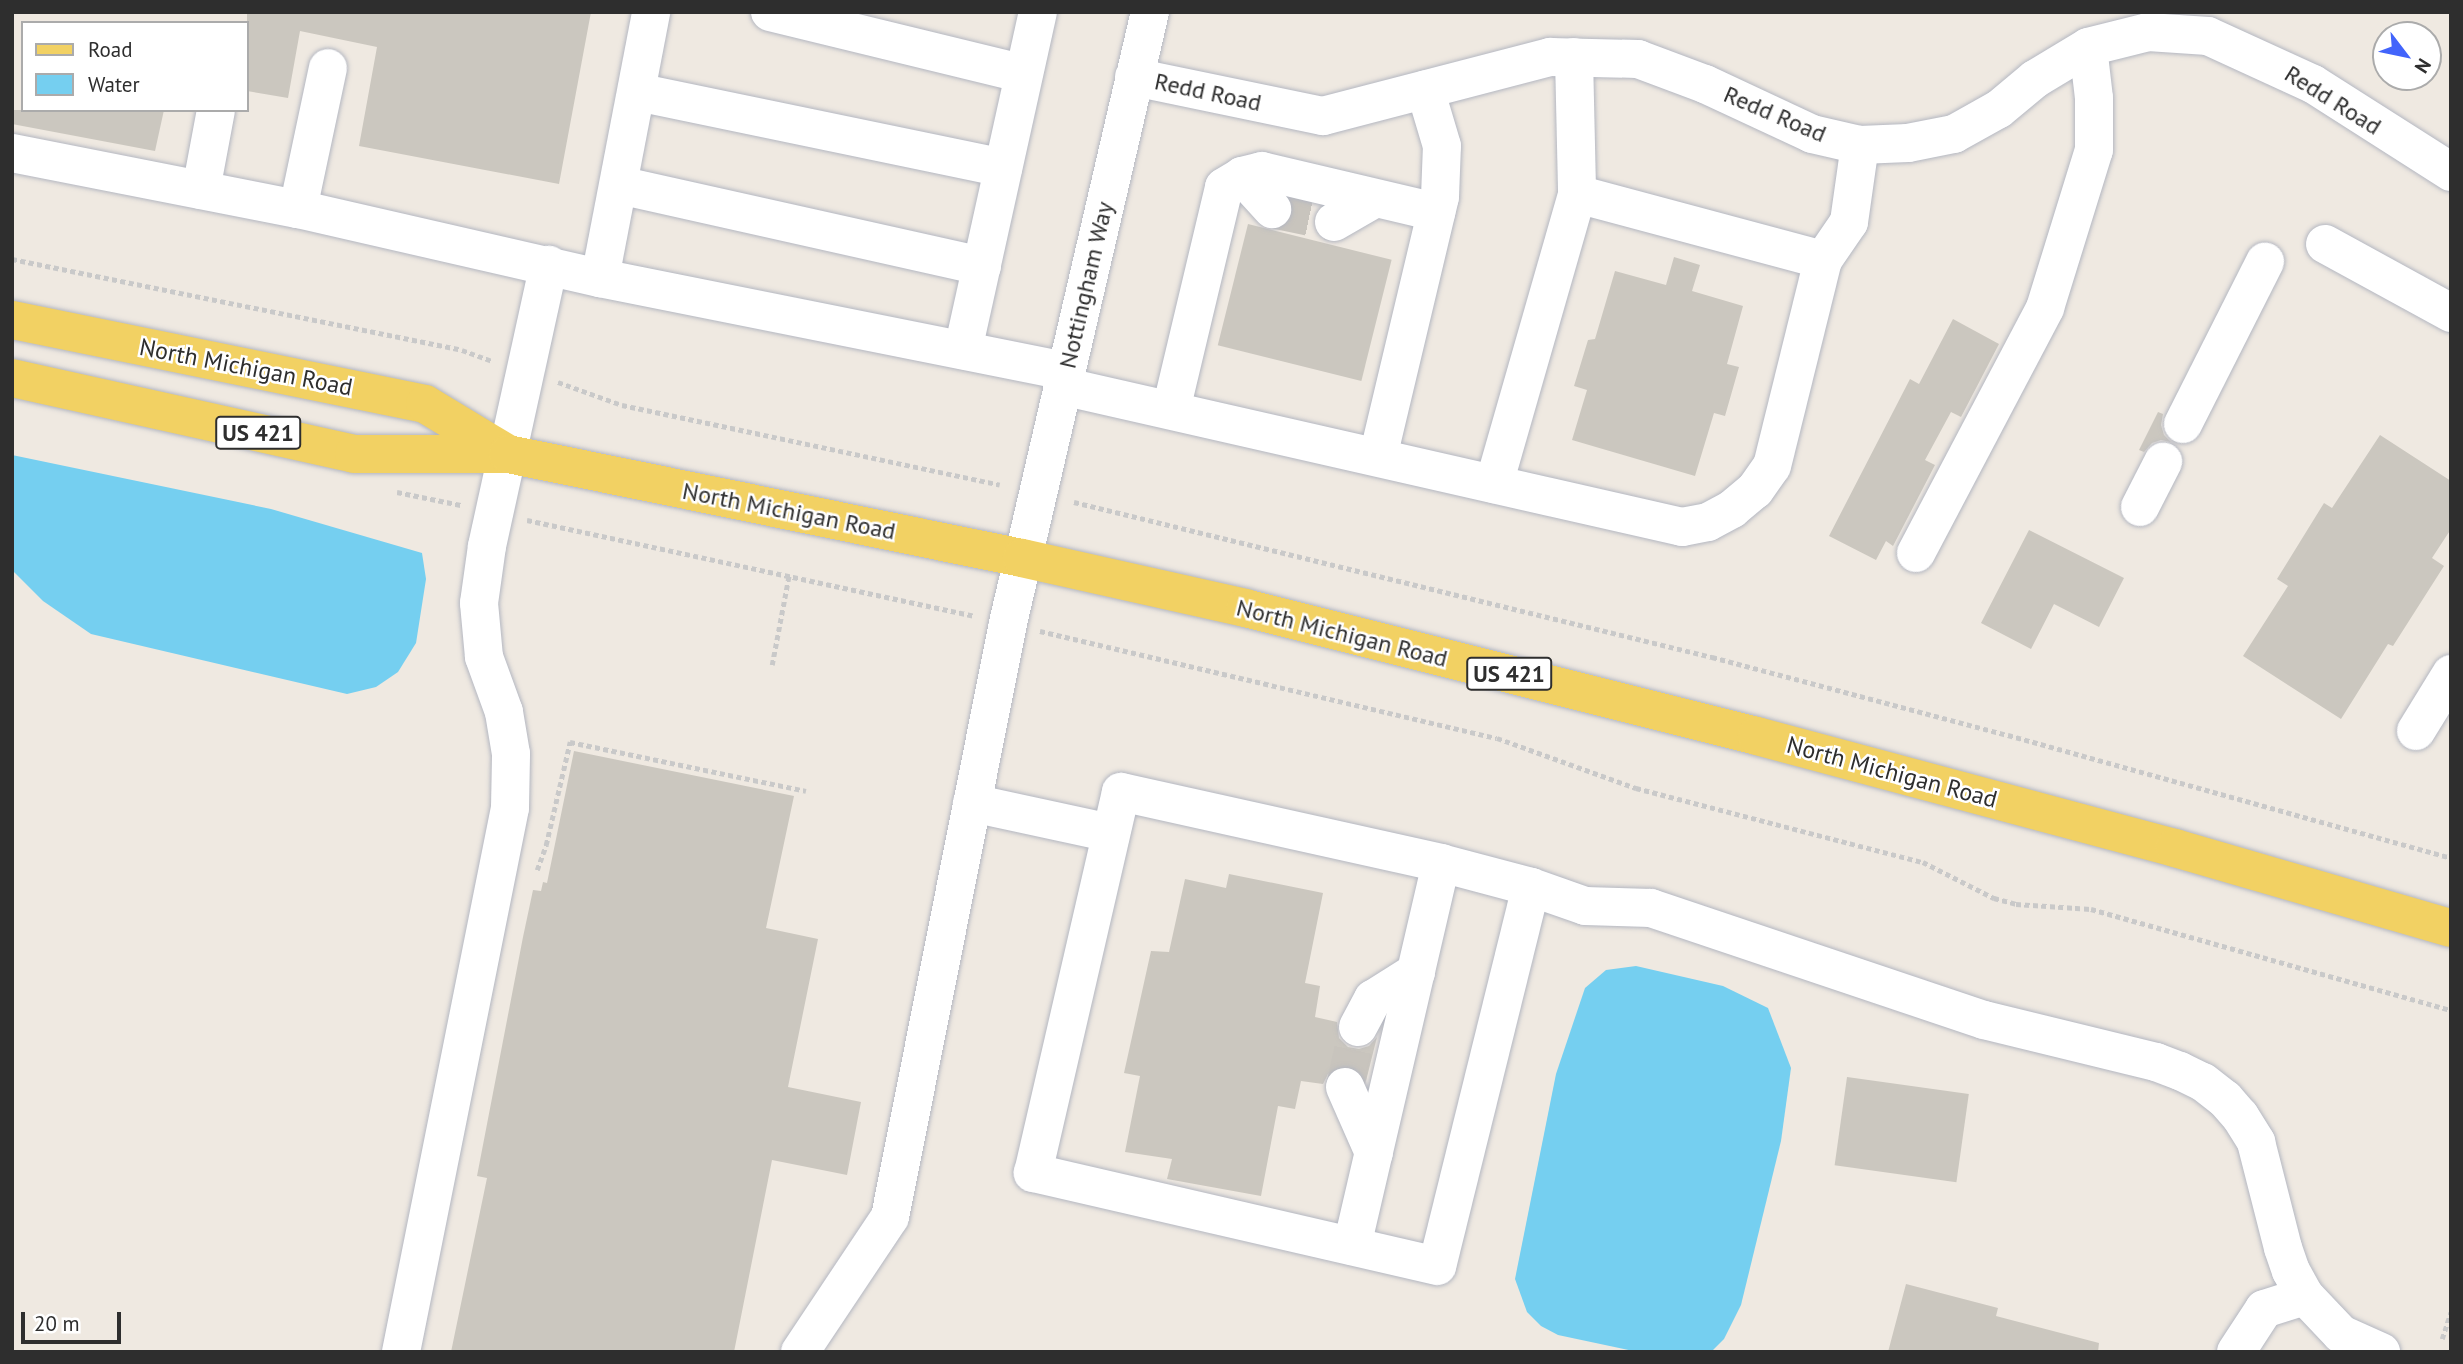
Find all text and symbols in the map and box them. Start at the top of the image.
legend [21,21,248,112]
north arrow [2372,21,2442,91]
text: Road [88,36,132,63]
text: N [2410,54,2437,78]
street label: Redd Road [2279,59,2387,141]
street label: Redd Road [1152,67,1264,117]
text: Water [88,71,140,98]
street label: Redd Road [1720,80,1830,148]
street label: Nottingham Way [1053,199,1119,371]
street label: North Michigan Road [137,332,355,402]
road number: US 421 [214,414,302,452]
street label: North Michigan Road [680,476,898,546]
street label: North Michigan Road [1233,593,1451,673]
road number: US 421 [1465,654,1553,694]
street label: North Michigan Road [1784,730,2000,814]
scale bar [24,1298,124,1342]
text: 20 m [34,1310,80,1337]

